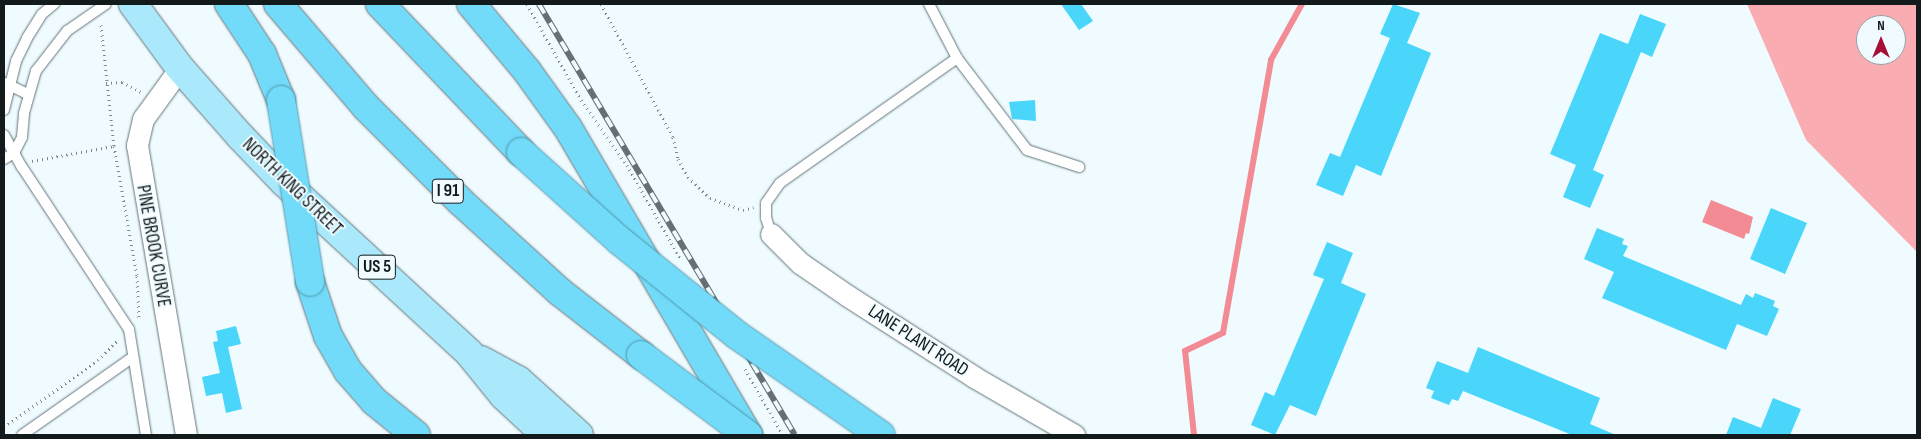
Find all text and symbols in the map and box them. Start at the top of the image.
north arrow [1856,15,1906,65]
text: N [1877,17,1885,34]
street label: NORTH KING STREET [237,134,347,240]
road number: I 91 [432,176,464,207]
street label: PINE BROOK CURVE [131,183,175,309]
road number: US 5 [357,252,397,282]
street label: LANE PLANT ROAD [864,300,972,382]

